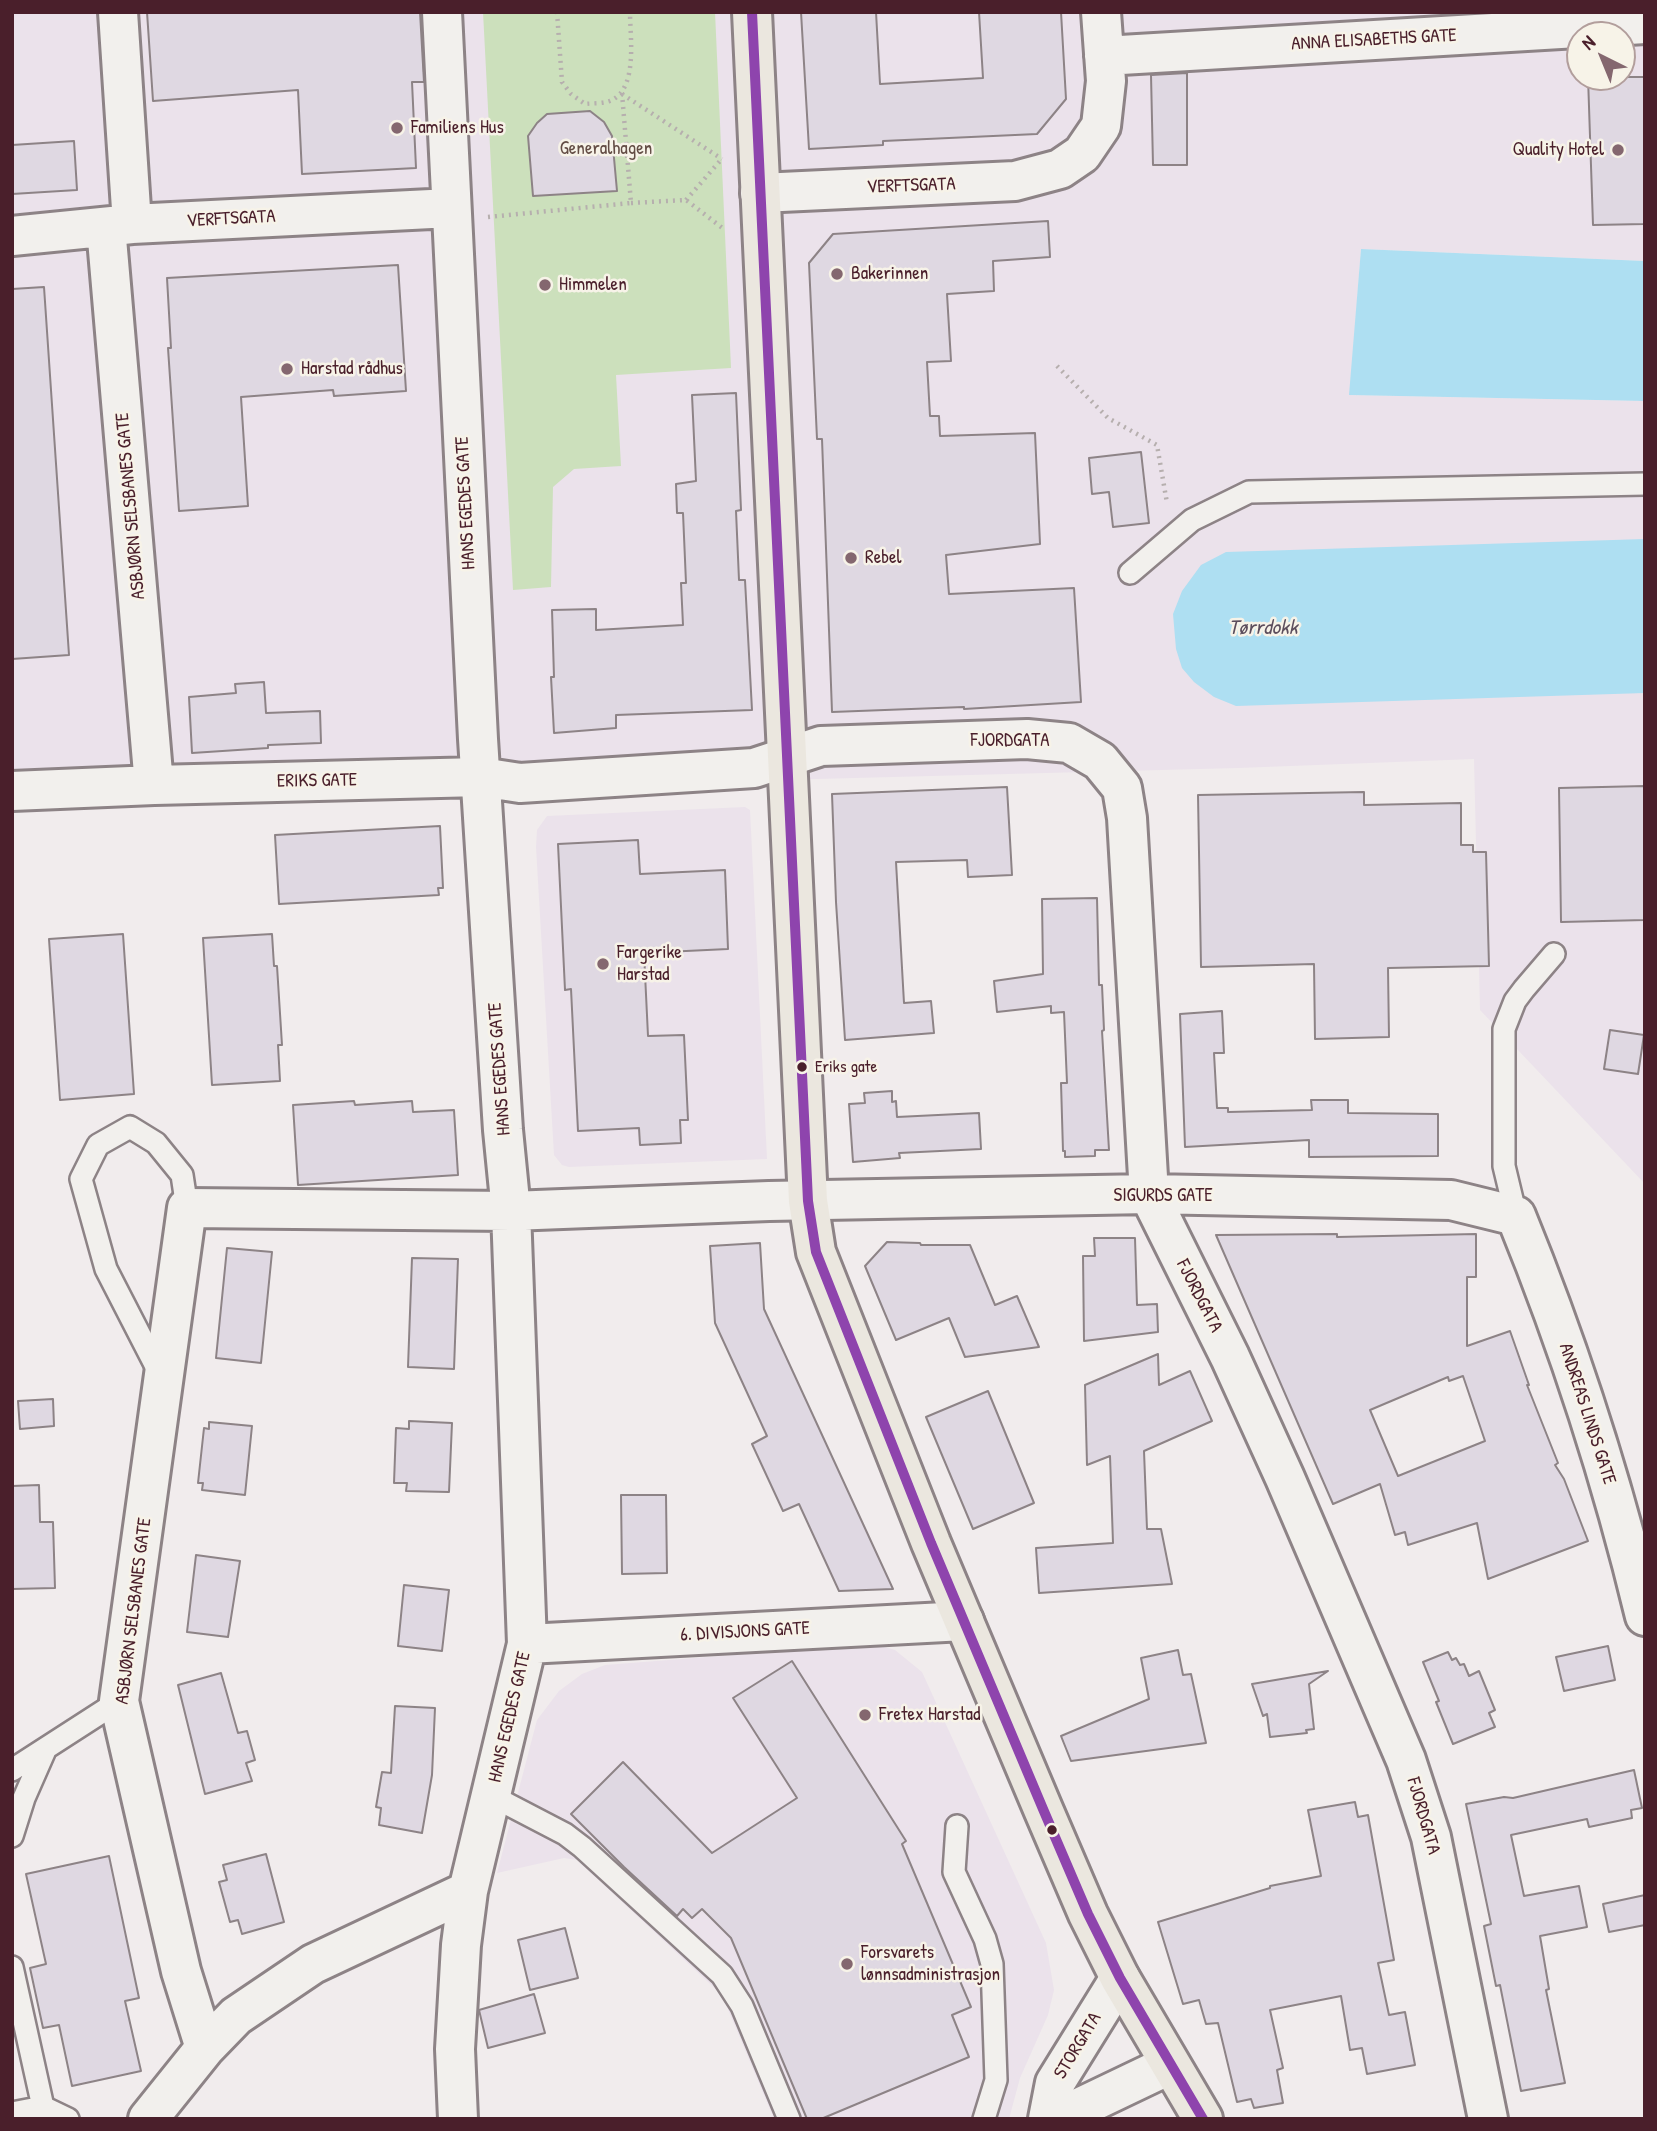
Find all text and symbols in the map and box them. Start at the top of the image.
north arrow [1566,21,1636,91]
street label: ANNA ELISABETHS GATE [1291,24,1457,56]
text: N [1575,29,1601,55]
place label: Familiens Hus [411,117,504,139]
marker: Familiens Hus [389,120,405,136]
park label: Generalhagen [560,138,652,160]
place label: Quality Hotel [1513,139,1604,161]
marker: Quality Hotel [1610,142,1626,158]
street label: VERFTSGATA [866,173,956,199]
street label: VERFTSGATA [186,205,276,233]
place label: Bakerinnen [851,263,928,285]
marker: Bakerinnen [829,266,845,282]
place label: Himmelen [559,274,627,296]
marker: Himmelen [537,277,553,293]
place label: Harstad rådhus [301,358,403,380]
marker: Harstad rådhus [279,361,295,377]
street label: ASBJØRN SELSBANES GATE [111,412,151,600]
street label: HANS EGEDES GATE [451,436,481,570]
place label: Rebel [865,547,902,569]
marker: Rebel [843,550,859,566]
water label: Tørrdokk [1229,615,1297,641]
street label: FJORDGATA [971,730,1049,752]
street label: ERIKS GATE [277,769,357,793]
place label: Fargerike Harstad [617,942,682,986]
marker: Fargerike Harstad [595,956,611,972]
street label: HANS EGEDES GATE [484,1002,516,1136]
place label: Eriks gate [815,1057,877,1077]
marker: Eriks gate [795,1060,809,1074]
street label: SIGURDS GATE [1113,1185,1213,1207]
street label: FJORDGATA [1171,1256,1227,1336]
street label: ANDREAS LINDS GATE [1553,1340,1621,1488]
street label: ASBJØRN SELSBANES GATE [111,1516,157,1706]
street label: 6. DIVISJONS GATE [680,1617,810,1647]
street label: HANS EGEDES GATE [484,1649,536,1785]
place label: Fretex Harstad [879,1704,980,1726]
marker: Fretex Harstad [857,1707,873,1723]
street label: FJORDGATA [1401,1775,1445,1857]
unlabelled marker [1045,1823,1059,1837]
place label: Forsvarets lønnsadministrasjon [861,1942,1000,1986]
marker: Forsvarets lønnsadministrasjon [839,1956,855,1972]
street label: STORGATA [1049,2009,1107,2083]

